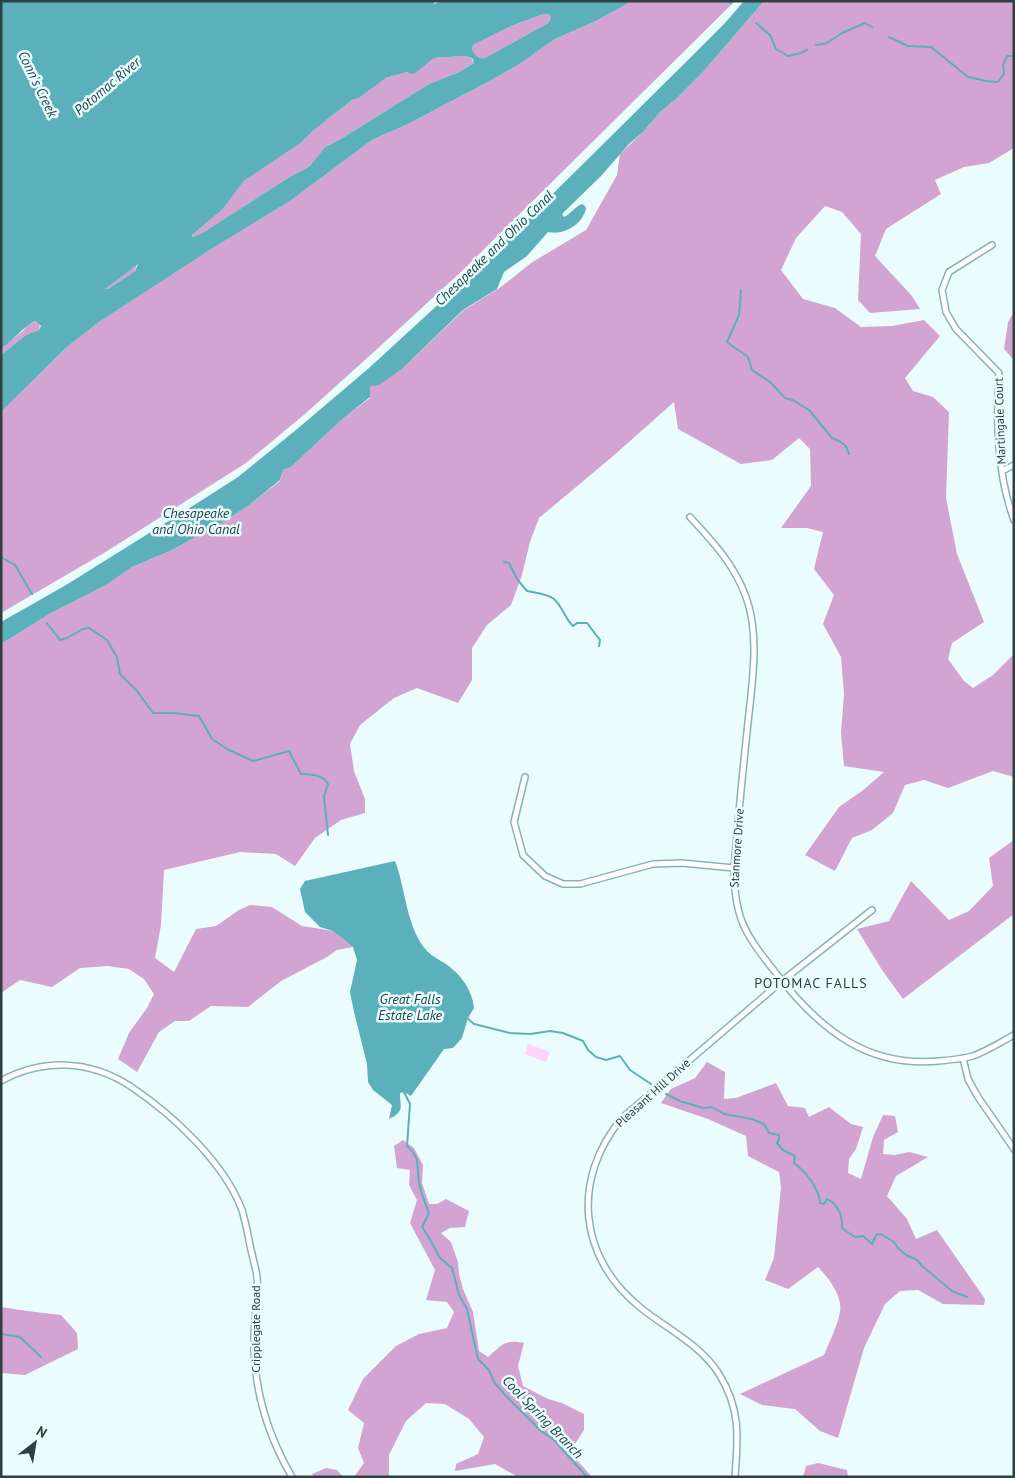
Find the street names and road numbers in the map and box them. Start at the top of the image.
street label: Martingale Court [990,377,1009,465]
street label: Stanmore Drive [726,808,747,888]
street label: Pleasant Hill Drive [612,1055,693,1130]
street label: Cripplegate Road [248,1285,263,1373]

